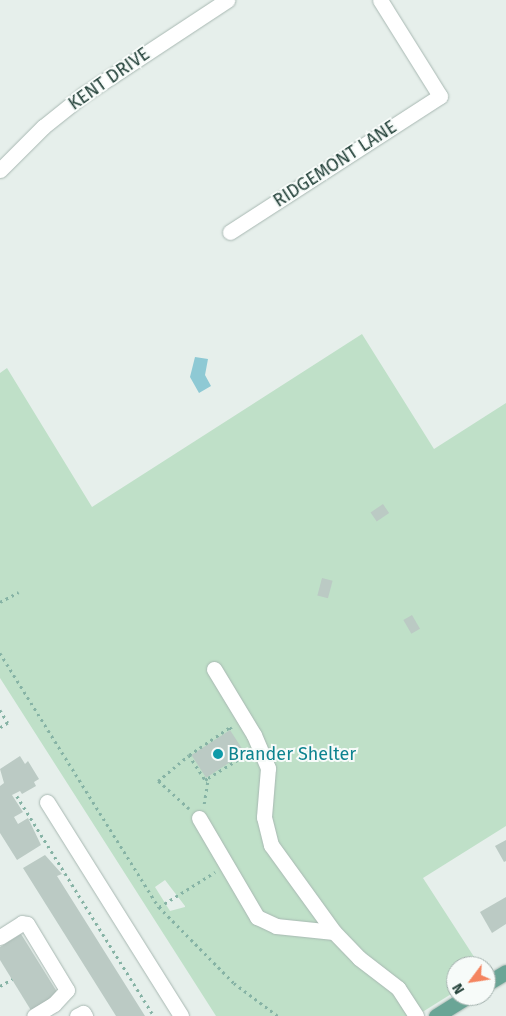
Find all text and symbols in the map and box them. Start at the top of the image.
street label: KENT DRIVE [64,43,154,115]
street label: RIDGEMONT LANE [269,116,401,212]
place label: Brander Shelter [228,743,356,765]
marker: Brander Shelter [212,748,224,760]
north arrow [446,956,496,1006]
text: N [449,980,468,997]

